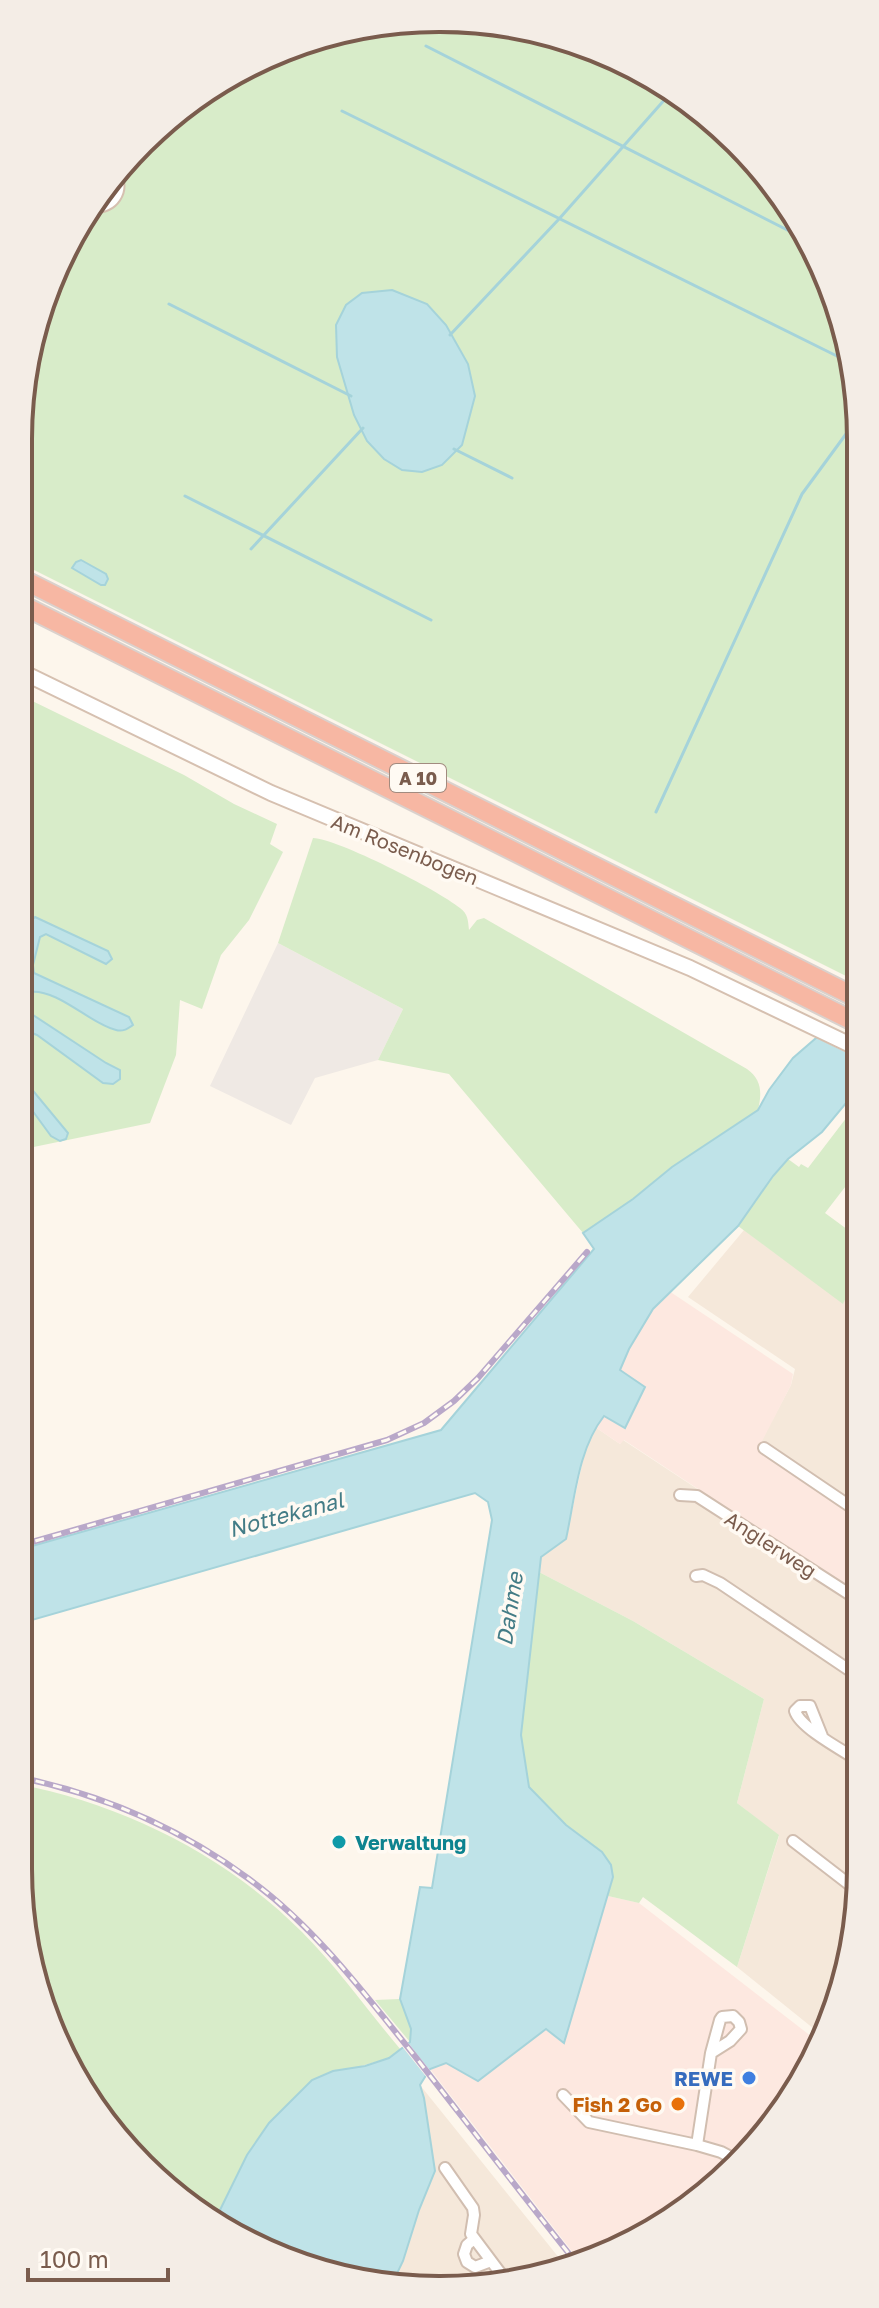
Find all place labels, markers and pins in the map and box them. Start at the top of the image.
place label: Verwaltung [355,1830,466,1854]
marker: Verwaltung [330,1833,348,1851]
place label: REWE [674,2066,733,2090]
marker: REWE [740,2069,758,2087]
place label: Fish 2 Go [572,2092,662,2116]
marker: Fish 2 Go [669,2095,687,2113]

